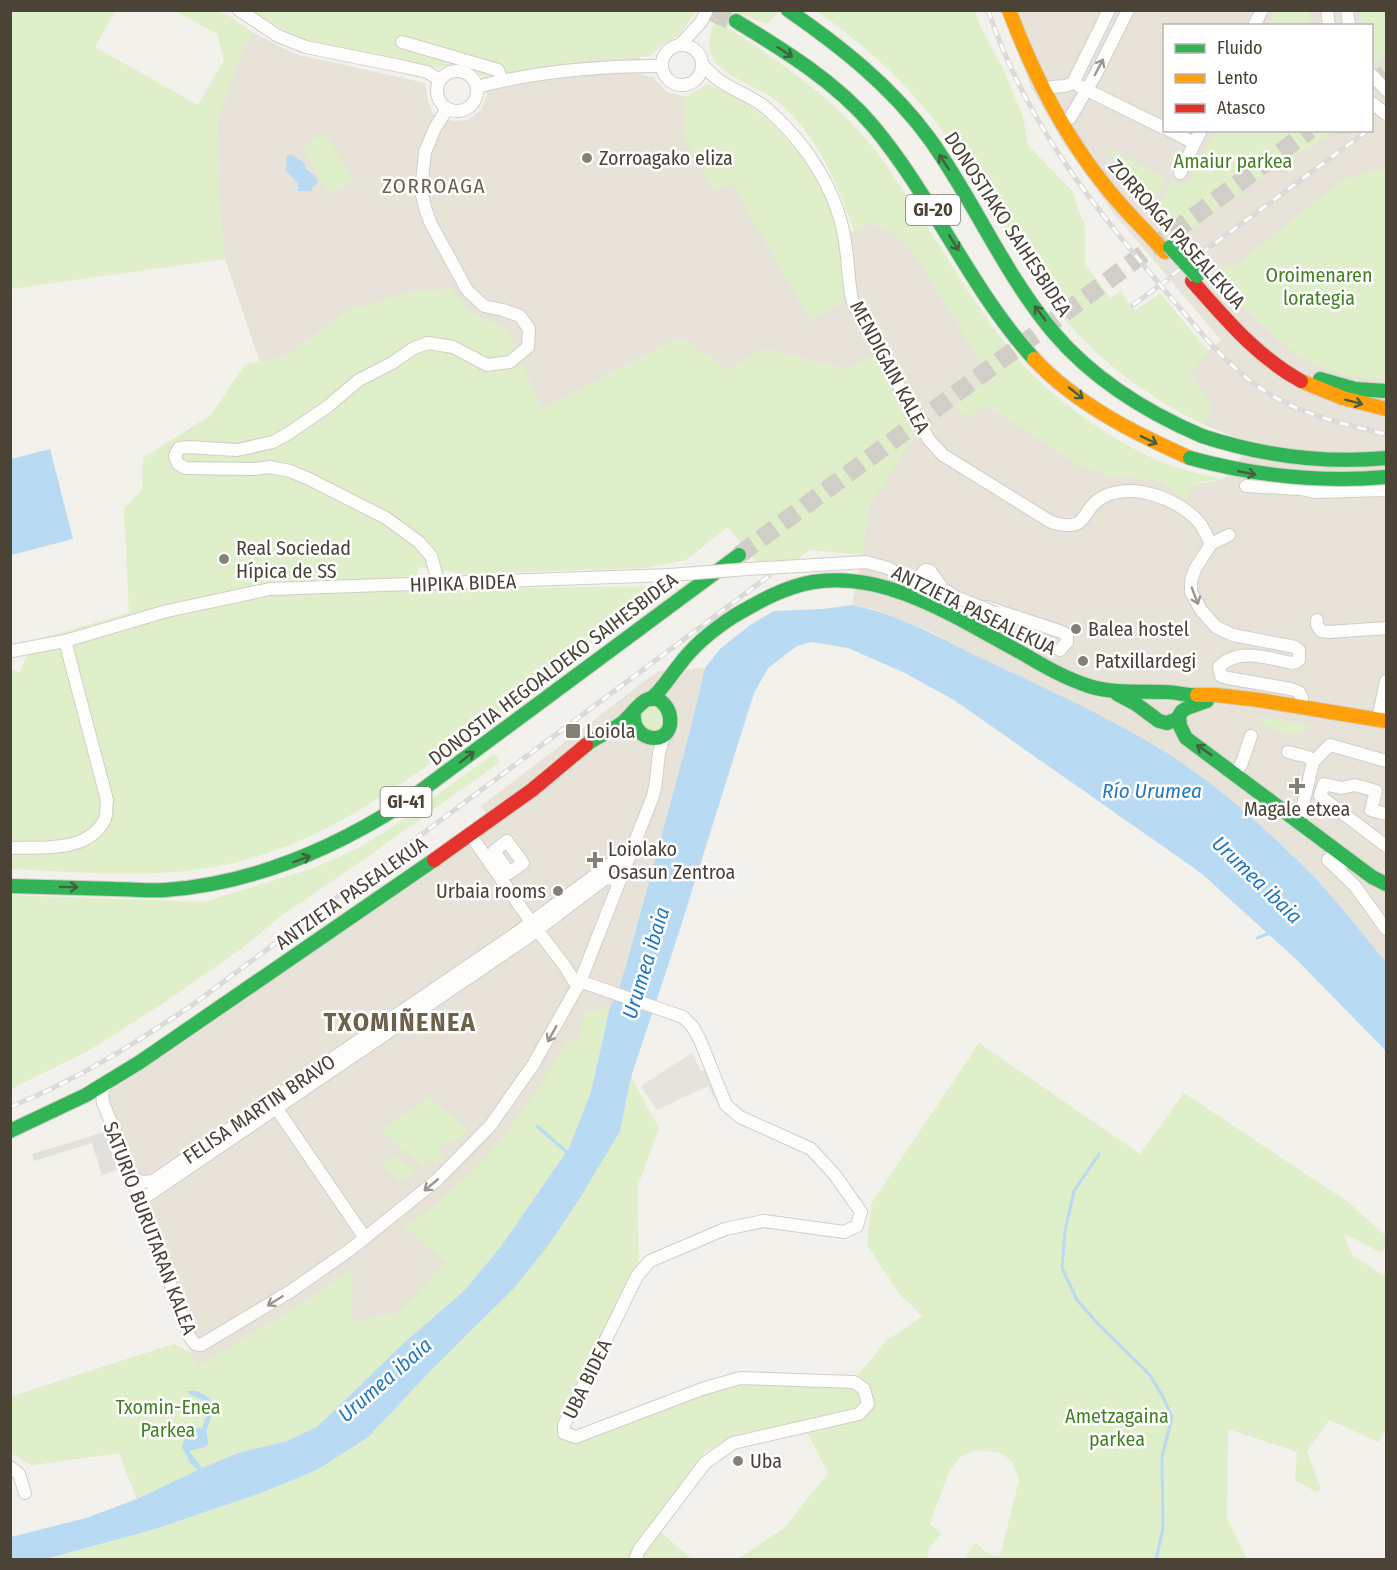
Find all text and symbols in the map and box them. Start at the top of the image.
legend [1163,24,1373,132]
text: Fluido [1217,37,1263,59]
one-way arrow [776,46,793,58]
one-way arrow [1094,59,1105,77]
text: Lento [1217,67,1258,89]
text: Atasco [1217,97,1265,119]
street label: DONOSTIAKO SAIHESBIDEA [939,127,1077,321]
place label: Zorroagako eliza [599,146,733,170]
park label: Amaiur parkea [1174,149,1292,173]
marker: Zorroagako eliza [580,151,594,165]
one-way arrow [938,154,950,171]
street label: ZORROAGA PASEALEKUA [1104,154,1251,314]
district label: ZORROAGA [382,173,486,199]
road number: GI-20 [906,195,960,225]
one-way arrow [947,235,960,252]
park label: Oroimenaren lorategia [1266,263,1372,310]
street label: MENDIGAIN KALEA [845,297,935,438]
one-way arrow [1034,305,1046,322]
one-way arrow [1068,387,1084,400]
one-way arrow [1344,396,1363,408]
one-way arrow [1140,434,1158,446]
one-way arrow [1236,468,1256,479]
place label: Real Sociedad Hípica de SS [236,536,351,583]
marker: Real Sociedad Hípica de SS [217,552,231,566]
street label: ANTZIETA PASEALEKUA [888,560,1060,660]
street label: DONOSTIA HEGOALDEKO SAIHESBIDEA [424,567,683,771]
street label: HIPIKA BIDEA [409,569,517,597]
one-way arrow [1190,587,1201,605]
place label: Balea hostel [1088,617,1189,641]
marker: Balea hostel [1069,622,1083,636]
place label: Patxillardegi [1095,649,1196,673]
marker: Patxillardegi [1076,654,1090,668]
place label: Loiola [586,719,635,743]
marker: Loiola [564,722,582,740]
one-way arrow [1196,744,1212,756]
one-way arrow [459,751,475,763]
marker: Magale etxea [1288,777,1306,795]
water label: Río Urumea [1102,778,1202,804]
road number: GI-41 [380,787,432,817]
place label: Magale etxea [1244,797,1350,821]
street label: ANTZIETA PASEALEKUA [271,831,432,954]
water label: Urumea ibaia [1206,831,1308,929]
place label: Loiolako Osasun Zentroa [608,837,735,884]
marker: Loiolako Osasun Zentroa [586,851,604,869]
one-way arrow [292,853,311,864]
place label: Urbaia rooms [436,879,546,903]
one-way arrow [58,881,78,893]
marker: Urbaia rooms [551,884,565,898]
water label: Urumea ibaia [617,904,675,1022]
district label: TXOMIÑENEA [324,1007,476,1038]
one-way arrow [546,1024,557,1042]
street label: FELISA MARTIN BRAVO [178,1049,340,1169]
street label: SATURIO BURUTARAN KALEA [98,1118,202,1338]
one-way arrow [423,1179,439,1192]
one-way arrow [266,1295,283,1308]
water label: Urumea ibaia [333,1332,437,1428]
street label: UBA BIDEA [557,1335,617,1423]
park label: Txomin-Enea Parkea [115,1395,221,1442]
park label: Ametzagaina parkea [1065,1404,1169,1451]
place label: Uba [750,1449,782,1473]
marker: Uba [731,1454,745,1468]

